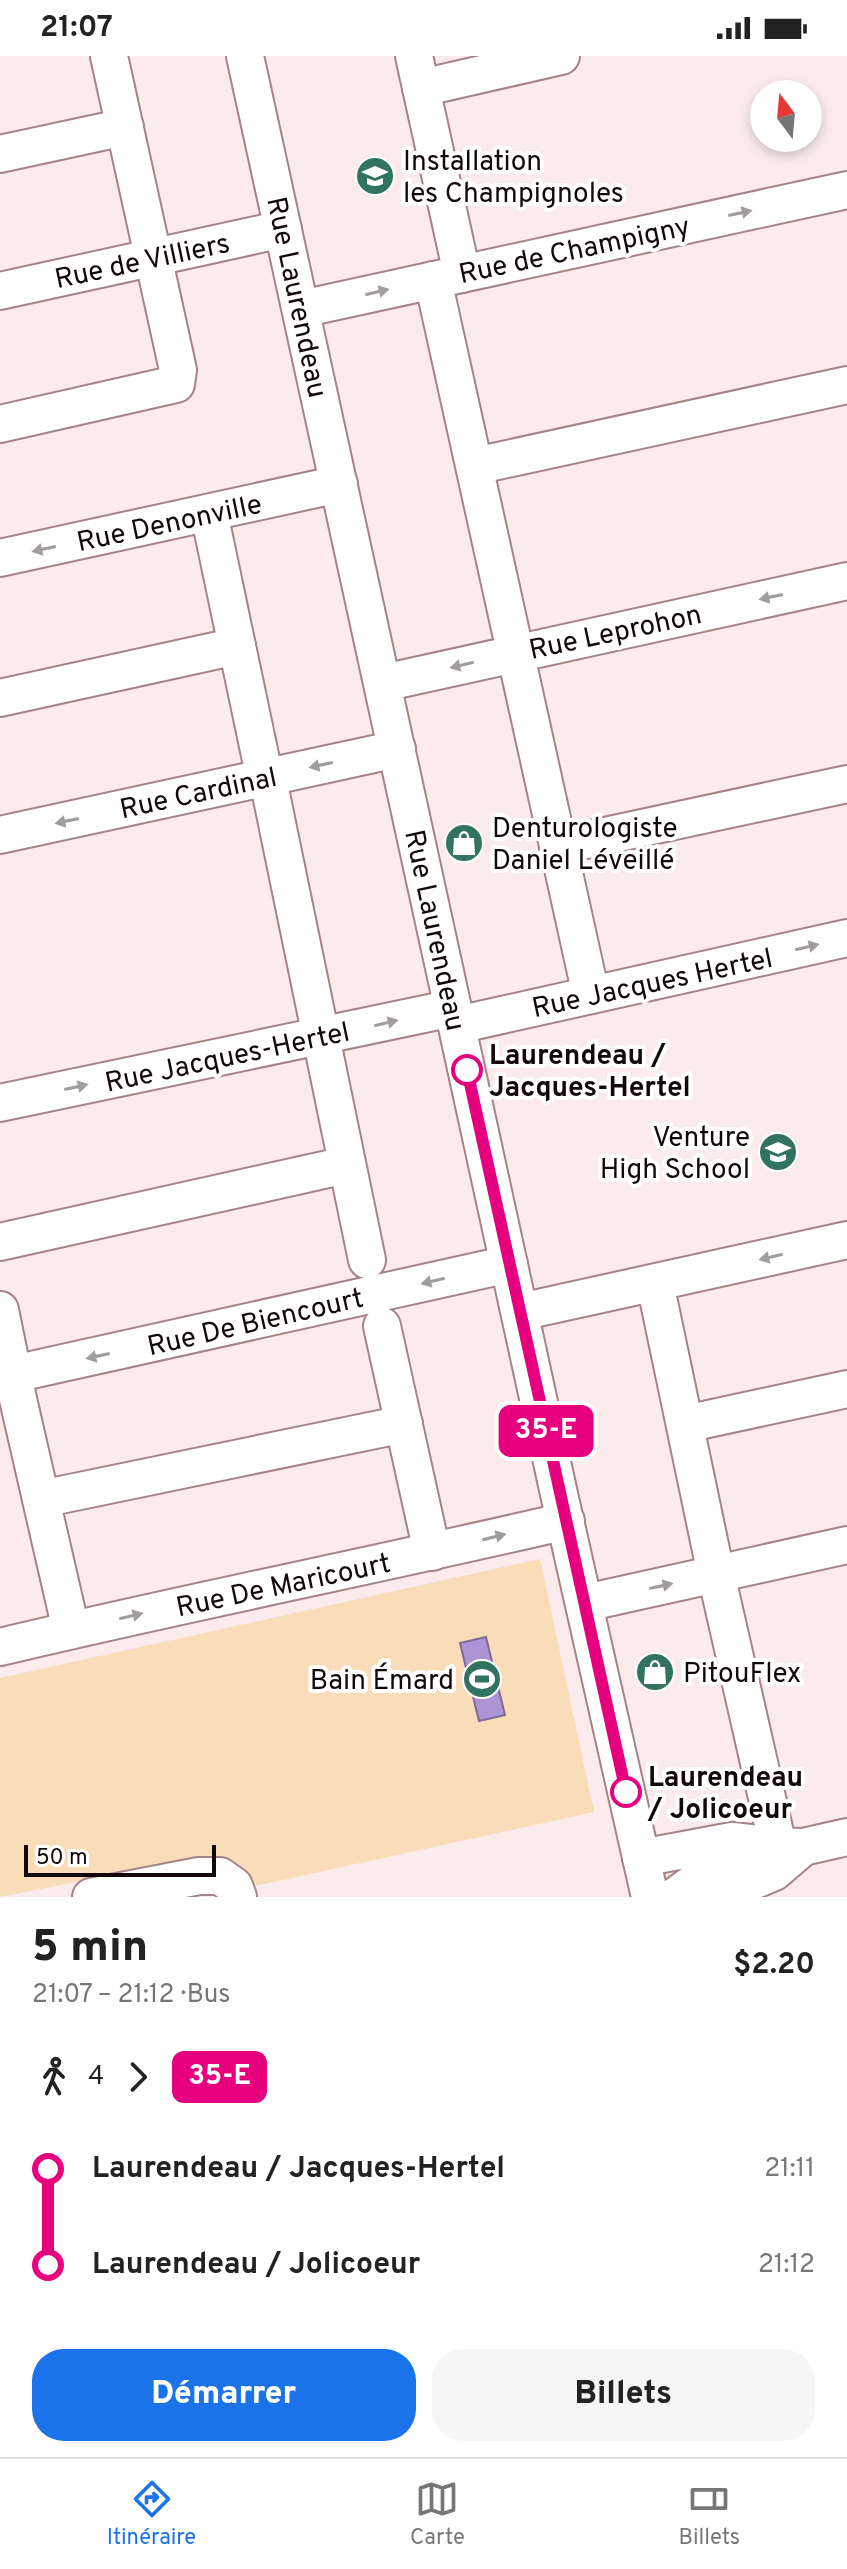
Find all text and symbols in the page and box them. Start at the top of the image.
text: 21:07 [40,10,113,47]
north arrow [750,80,822,152]
map controls [750,80,822,152]
place label: Installation les Champignoles [403,145,624,213]
school or university icon: Installation les Champignoles [354,155,396,197]
street label: Rue Laurendeau [256,194,334,401]
one-way arrow [728,206,753,219]
street label: Rue de Champigny [456,210,694,294]
street label: Rue de Villiers [52,227,233,299]
one-way arrow [364,286,389,298]
street label: Rue Denonville [74,488,265,562]
one-way arrow [31,543,56,556]
one-way arrow [758,591,783,604]
street label: Rue Leprohon [526,598,705,670]
one-way arrow [449,659,474,672]
one-way arrow [308,760,333,772]
street label: Rue Cardinal [117,761,280,829]
place label: Denturologiste Daniel Léveillé [492,812,678,880]
one-way arrow [54,815,79,828]
shop icon: Denturologiste Daniel Léveillé [443,822,485,864]
street label: Rue Laurendeau [394,827,472,1034]
one-way arrow [794,940,819,953]
street label: Rue Jacques Hertel [529,942,776,1028]
street label: Rue Jacques-Hertel [102,1015,353,1102]
one-way arrow [373,1016,398,1029]
place label: Laurendeau / Jacques-Hertel [489,1039,691,1107]
marker: Laurendeau / Jacques-Hertel [452,1055,482,1085]
one-way arrow [64,1080,89,1093]
place label: Venture High School [600,1121,750,1189]
school or university icon: Venture High School [757,1131,799,1173]
one-way arrow [758,1251,783,1264]
one-way arrow [421,1275,446,1288]
street label: Rue De Biencourt [144,1282,367,1366]
one-way arrow [85,1350,110,1363]
line badge: 35-E [490,1405,602,1457]
text: 35-E [515,1413,577,1449]
one-way arrow [482,1531,507,1543]
street label: Rue De Maricourt [173,1547,394,1627]
one-way arrow [649,1579,674,1592]
one-way arrow [118,1609,143,1622]
shop icon: PitouFlex [634,1651,676,1693]
place label: PitouFlex [683,1657,801,1693]
sports icon: Bain Émard [461,1658,503,1700]
place label: Bain Émard [310,1662,454,1700]
place label: Laurendeau / Jolicoeur [647,1761,803,1829]
marker: Laurendeau / Jolicoeur [611,1777,641,1807]
scale bar [24,1841,216,1877]
text: 50 m [36,1845,88,1872]
text: 5 min [32,1921,148,1977]
text: $2.20 [733,1947,815,1984]
text: 21:07 – 21:12 · Bus [32,1979,231,2012]
icon: walk [32,2055,76,2099]
icon: forward [116,2055,160,2099]
text: 35-E [188,2059,251,2095]
text: 4 [88,2061,104,2094]
text: Laurendeau / Jacques-Hertel [92,2151,505,2188]
text: 21:11 [764,2153,815,2186]
text: Laurendeau / Jolicoeur [92,2247,420,2284]
text: 21:12 [758,2249,815,2282]
button: Démarrer [32,2349,416,2441]
button: Billets [432,2349,815,2441]
tab: Itinéraire [107,2477,196,2552]
tab: Carte [410,2477,465,2552]
tab: Billets [679,2477,740,2552]

